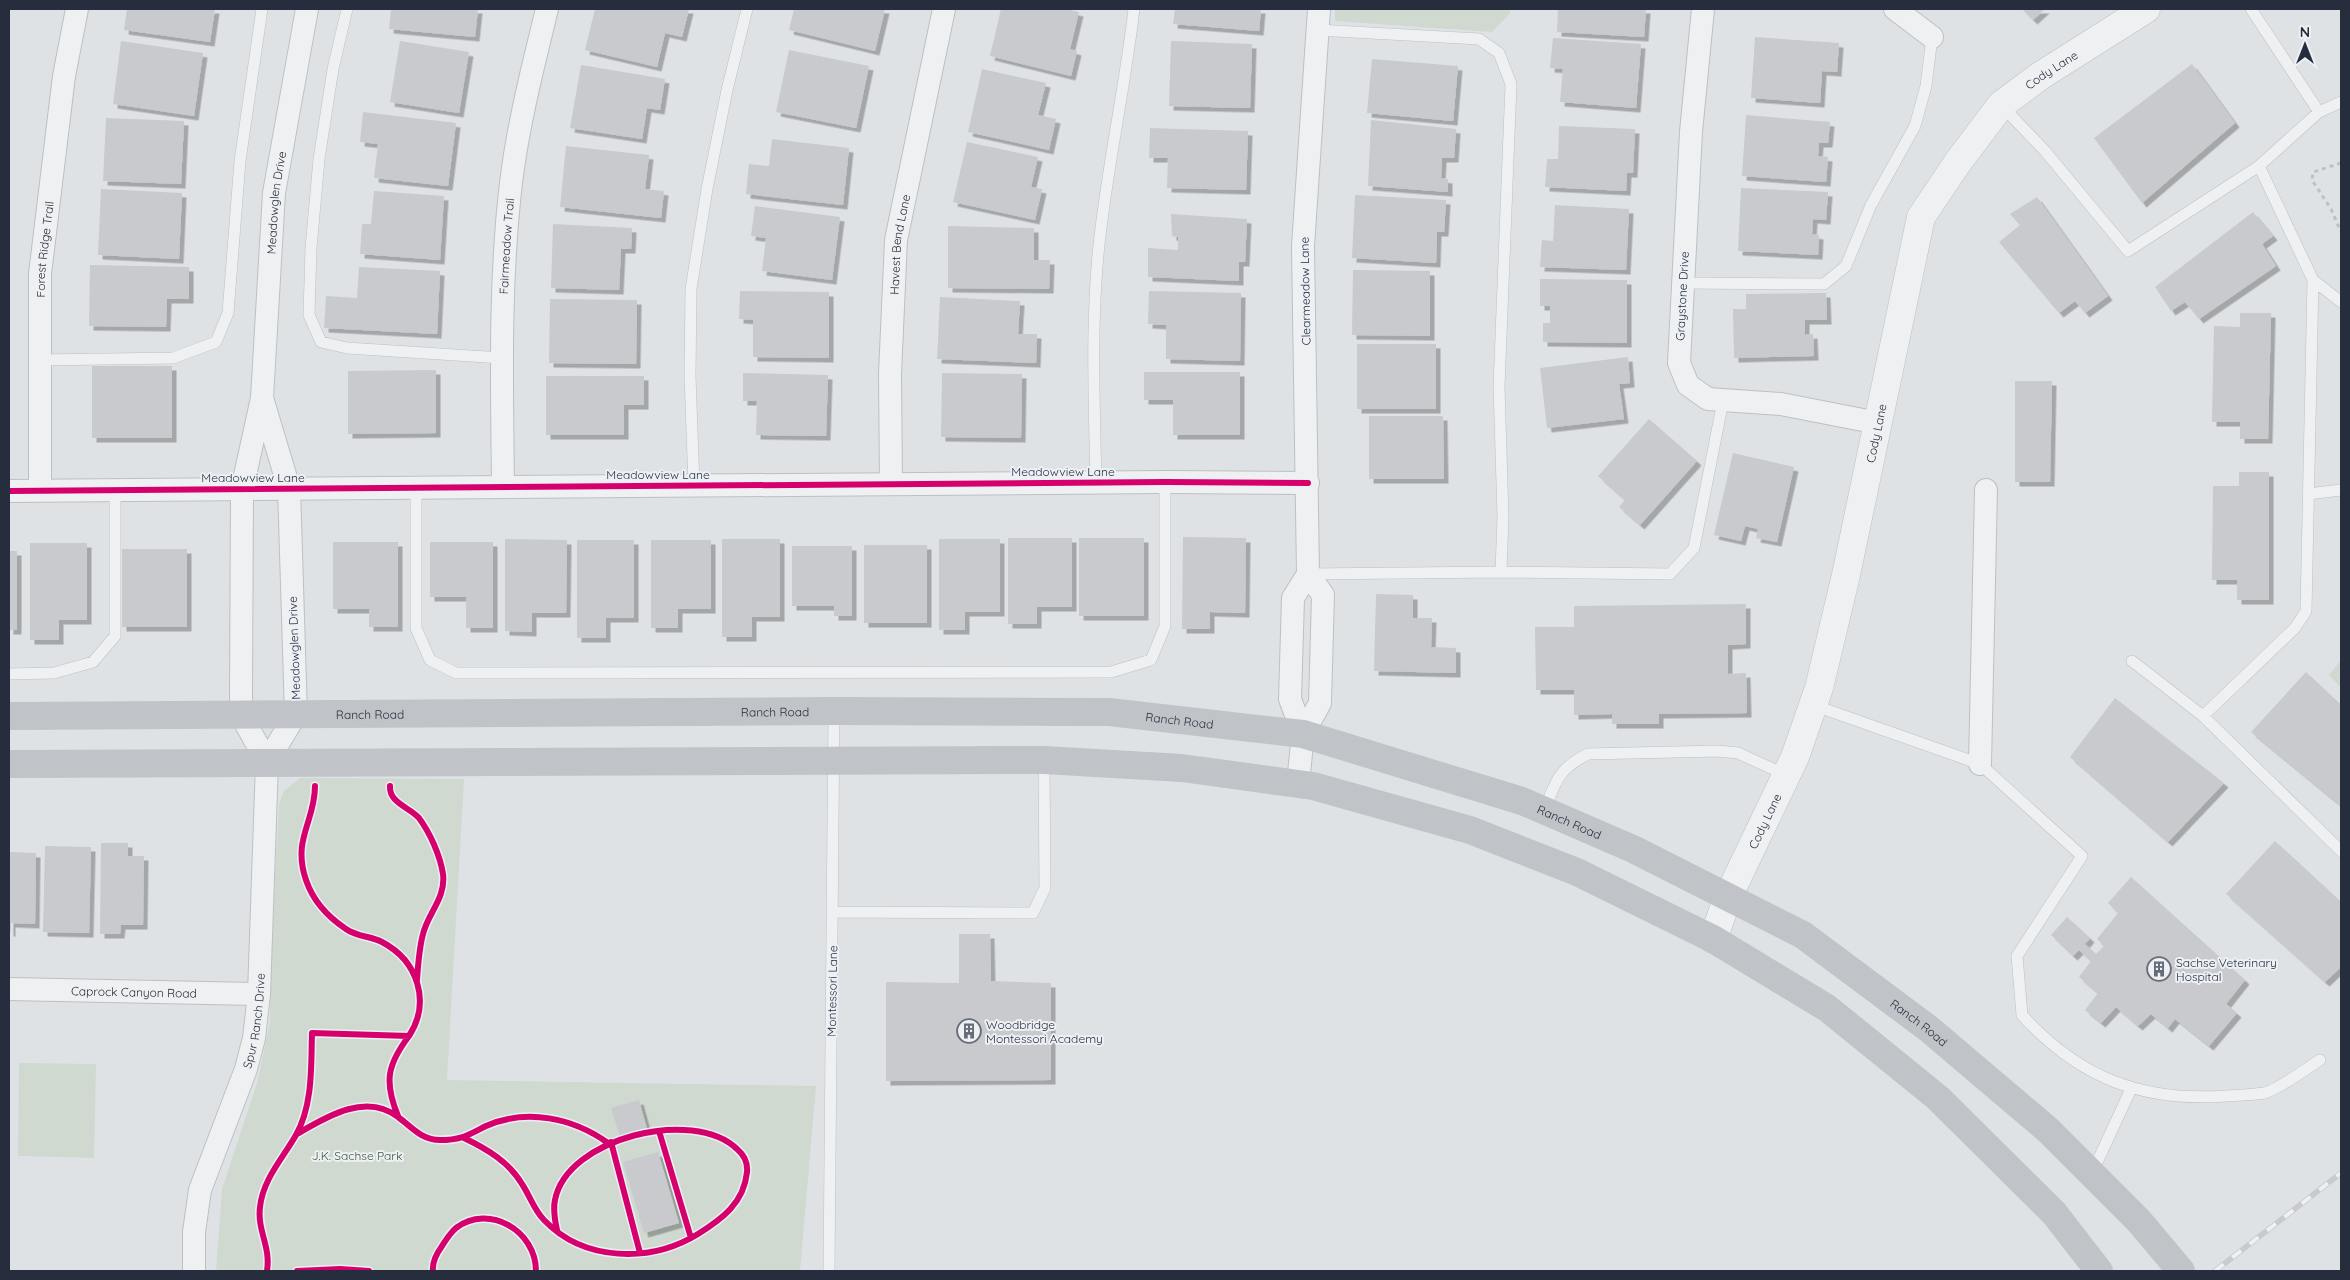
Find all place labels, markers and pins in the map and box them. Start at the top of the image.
place label: Sachse Veterinary Hospital [2176,955,2277,984]
building icon: Sachse Veterinary Hospital [2146,956,2172,982]
place label: Woodbridge Montessori Academy [986,1017,1103,1046]
building icon: Woodbridge Montessori Academy [956,1018,982,1044]

